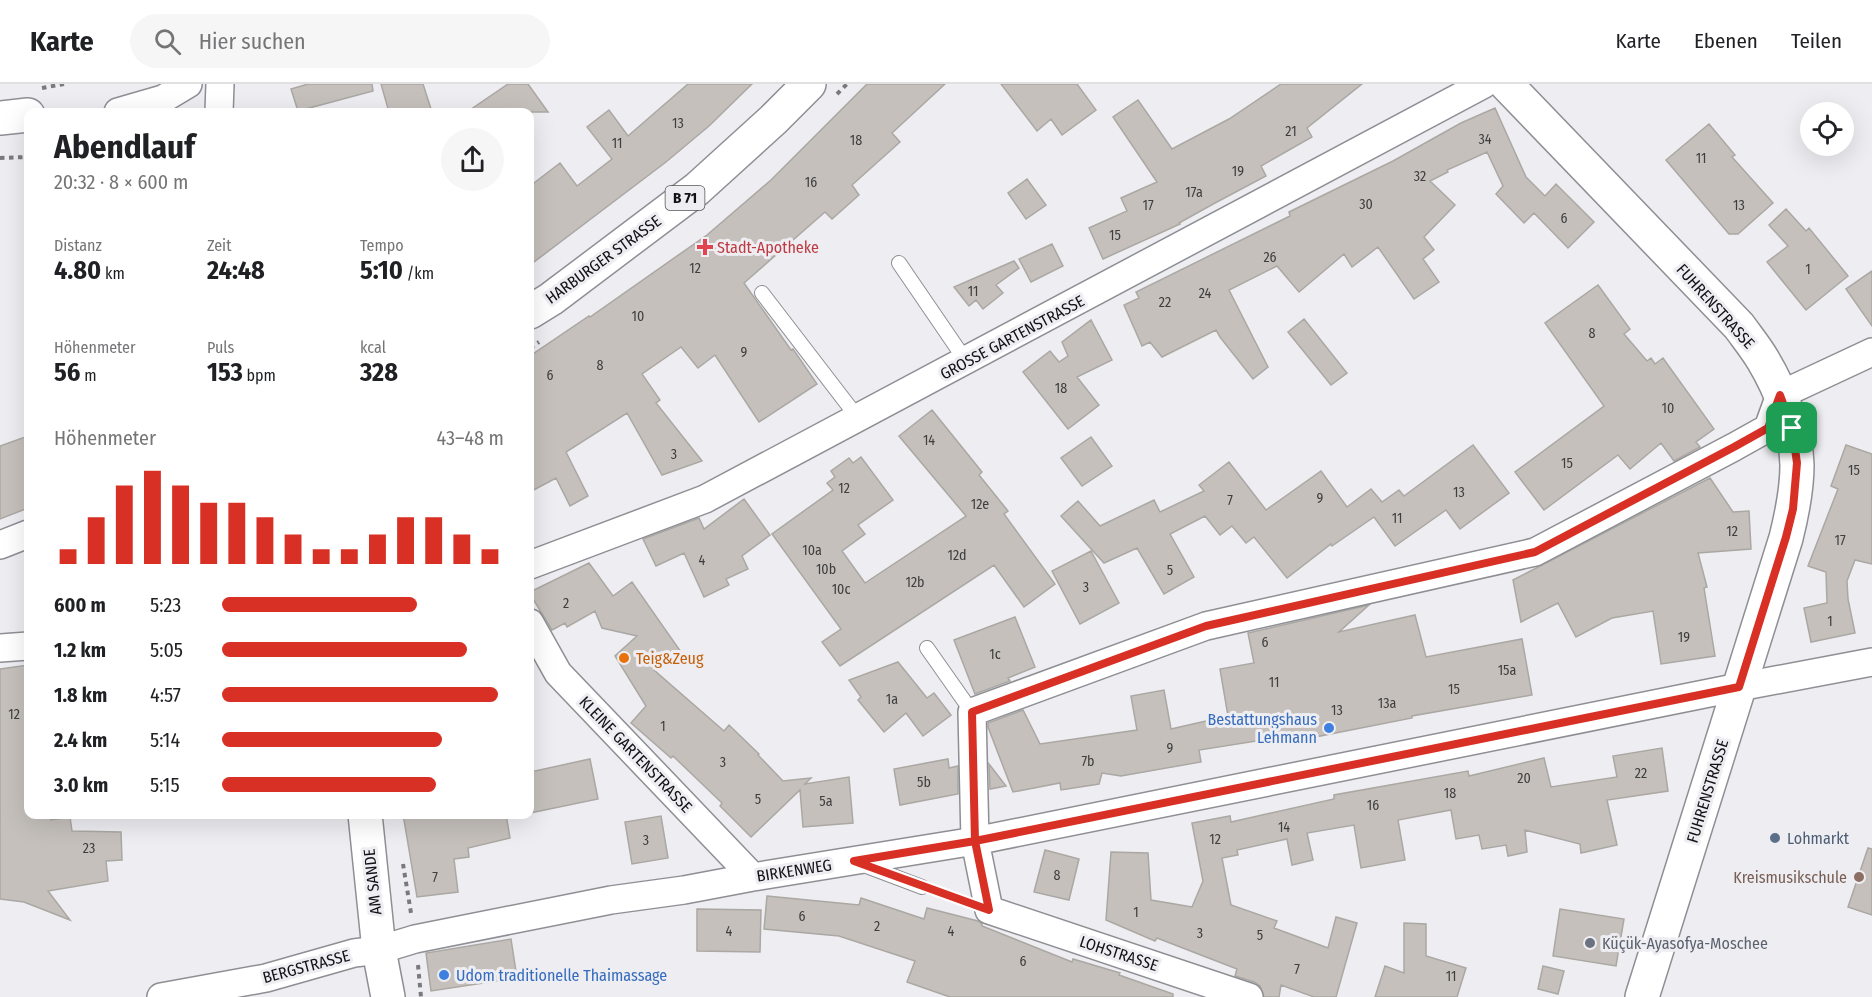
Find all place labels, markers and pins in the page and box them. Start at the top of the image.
place label: Stadt-Apotheke [717,238,819,257]
marker: Stadt-Apotheke [698,240,712,254]
pin [1766,402,1817,453]
place label: Teig&Zeug [636,649,704,668]
marker: Teig&Zeug [617,651,631,665]
place label: Bestattungshaus Lehmann [1208,710,1317,747]
marker: Bestattungshaus Lehmann [1322,721,1336,735]
place label: Lohmarkt [1787,829,1850,848]
marker: Lohmarkt [1768,831,1782,845]
place label: Kreismusikschule [1733,868,1847,887]
marker: Kreismusikschule [1852,870,1866,884]
place label: Küçük-Ayasofya-Moschee [1602,934,1768,953]
marker: Küçük-Ayasofya-Moschee [1583,936,1597,950]
place label: Udom traditionelle Thaimassage [456,966,667,985]
marker: Udom traditionelle Thaimassage [437,968,451,982]

